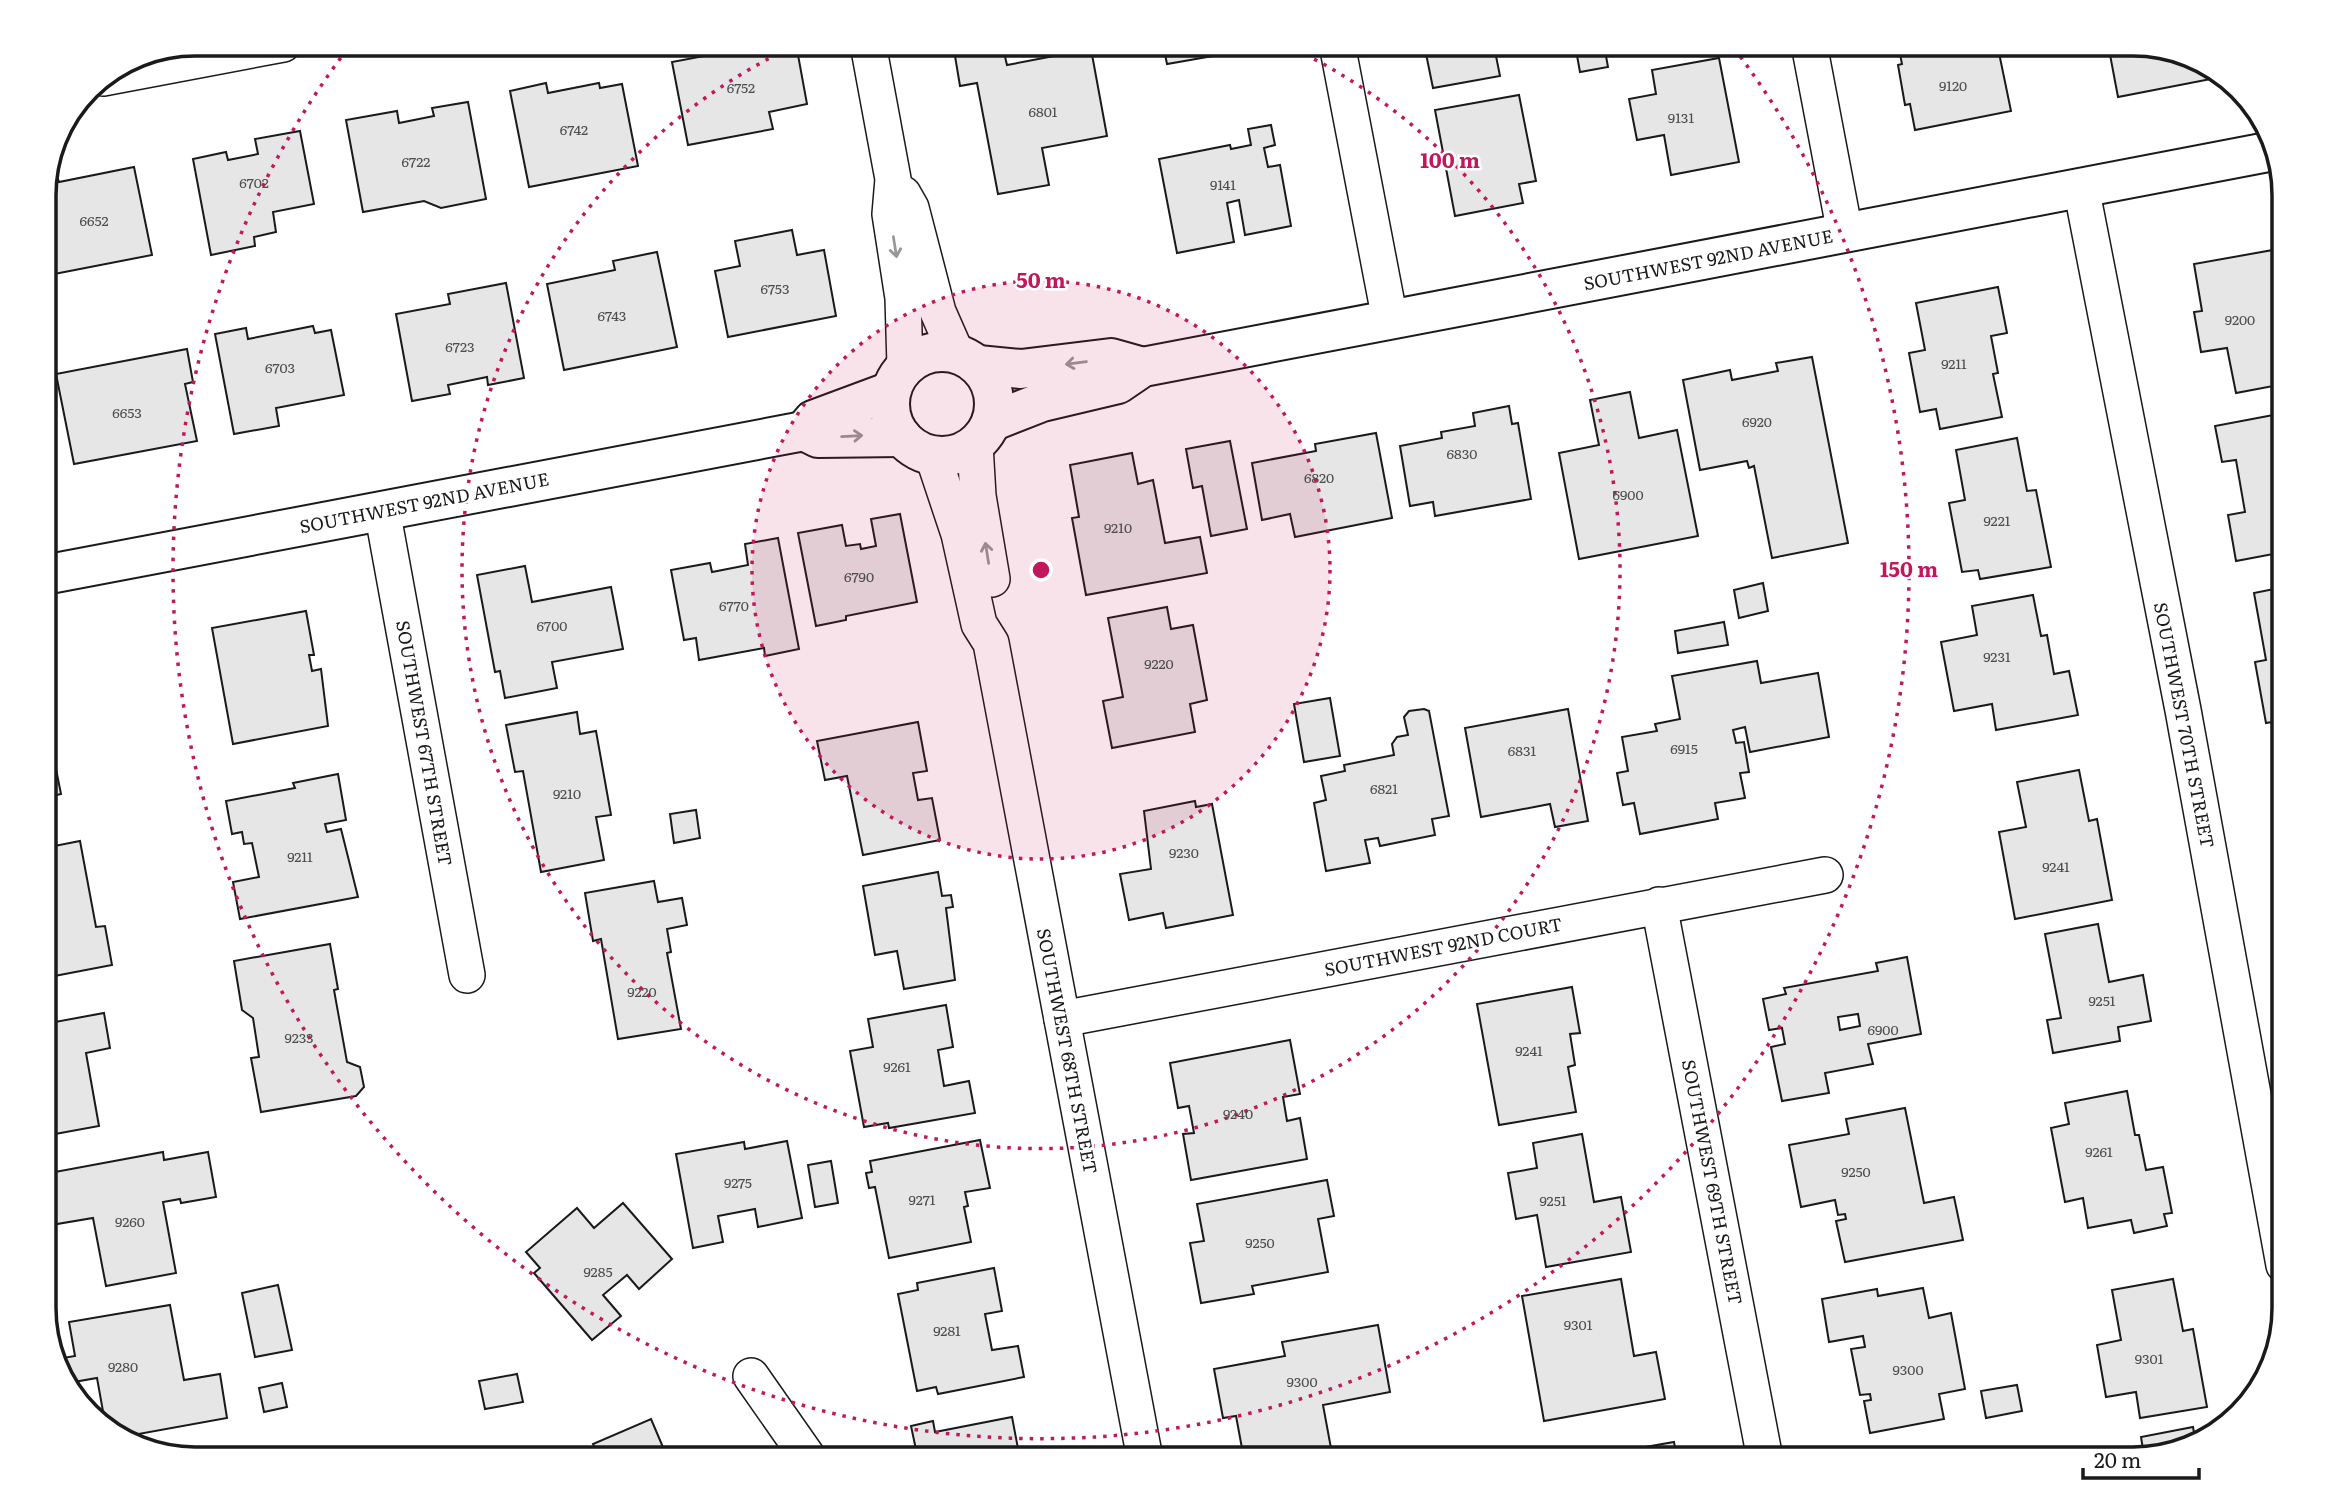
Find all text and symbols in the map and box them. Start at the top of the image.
house number: 9120 [1939,75,1967,95]
house number: 6752 [727,77,755,97]
house number: 6801 [1028,101,1058,121]
house number: 9131 [1668,107,1694,127]
house number: 6742 [560,119,588,139]
text: 100 m [1420,143,1480,174]
house number: 6722 [402,151,430,171]
house number: 6702 [239,172,269,192]
house number: 9141 [1210,174,1236,194]
house number: 6652 [79,210,109,230]
street label: SOUTHWEST 92ND AVENUE [1581,222,1835,296]
one-way arrow [889,235,902,258]
text: 50 m [1016,263,1066,294]
house number: 6753 [761,278,789,298]
house number: 6743 [598,305,626,325]
house number: 9200 [2225,309,2255,329]
house number: 6723 [445,336,475,356]
house number: 9211 [1941,353,1967,373]
one-way arrow [1065,356,1088,369]
house number: 6703 [265,357,295,377]
house number: 6653 [112,402,142,422]
house number: 6920 [1742,411,1772,431]
one-way arrow [840,429,863,442]
house number: 6830 [1447,443,1477,463]
street label: SOUTHWEST 92ND AVENUE [297,465,551,539]
house number: 6820 [1304,467,1334,487]
house number: 6900 [1612,484,1644,504]
house number: 9221 [1983,510,2011,530]
house number: 9210 [1104,517,1132,537]
one-way arrow [980,542,993,565]
text: 150 m [1880,552,1938,583]
centre of rings [1029,558,1053,582]
house number: 6790 [844,566,874,586]
house number: 6770 [719,595,749,615]
street label: SOUTHWEST 70TH STREET [2148,600,2222,850]
house number: 6700 [537,615,567,635]
street label: SOUTHWEST 67TH STREET [390,618,460,868]
house number: 9231 [1983,646,2011,666]
house number: 9220 [1144,653,1174,673]
house number: 6915 [1670,738,1698,758]
house number: 6831 [1508,740,1537,760]
house number: 6821 [1370,778,1398,798]
house number: 9210 [553,783,581,803]
house number: 9230 [1169,842,1199,862]
house number: 9211 [287,846,313,866]
house number: 9241 [2042,856,2070,876]
street label: SOUTHWEST 92ND COURT [1322,910,1564,982]
street label: SOUTHWEST 68TH STREET [1031,926,1105,1176]
house number: 9220 [627,981,657,1001]
house number: 9251 [2088,990,2116,1010]
house number: 6900 [1867,1019,1899,1039]
house number: 9233 [285,1027,313,1047]
house number: 9241 [1515,1040,1543,1060]
house number: 9261 [883,1056,911,1076]
street label: SOUTHWEST 69TH STREET [1676,1057,1750,1307]
house number: 9240 [1223,1103,1253,1123]
house number: 9261 [2085,1141,2113,1161]
house number: 9250 [1841,1161,1871,1181]
house number: 9275 [724,1172,752,1192]
house number: 9271 [909,1189,936,1209]
house number: 9251 [1539,1190,1567,1210]
house number: 9260 [115,1211,145,1231]
house number: 9250 [1245,1232,1275,1252]
house number: 9285 [583,1261,613,1281]
house number: 9301 [1564,1314,1593,1334]
house number: 9281 [933,1320,961,1340]
house number: 9301 [2135,1348,2164,1368]
house number: 9280 [108,1356,138,1376]
house number: 9300 [1892,1359,1924,1379]
house number: 9300 [1286,1371,1318,1391]
scale bar [2083,1436,2198,1480]
text: 20 m [2094,1443,2141,1474]

